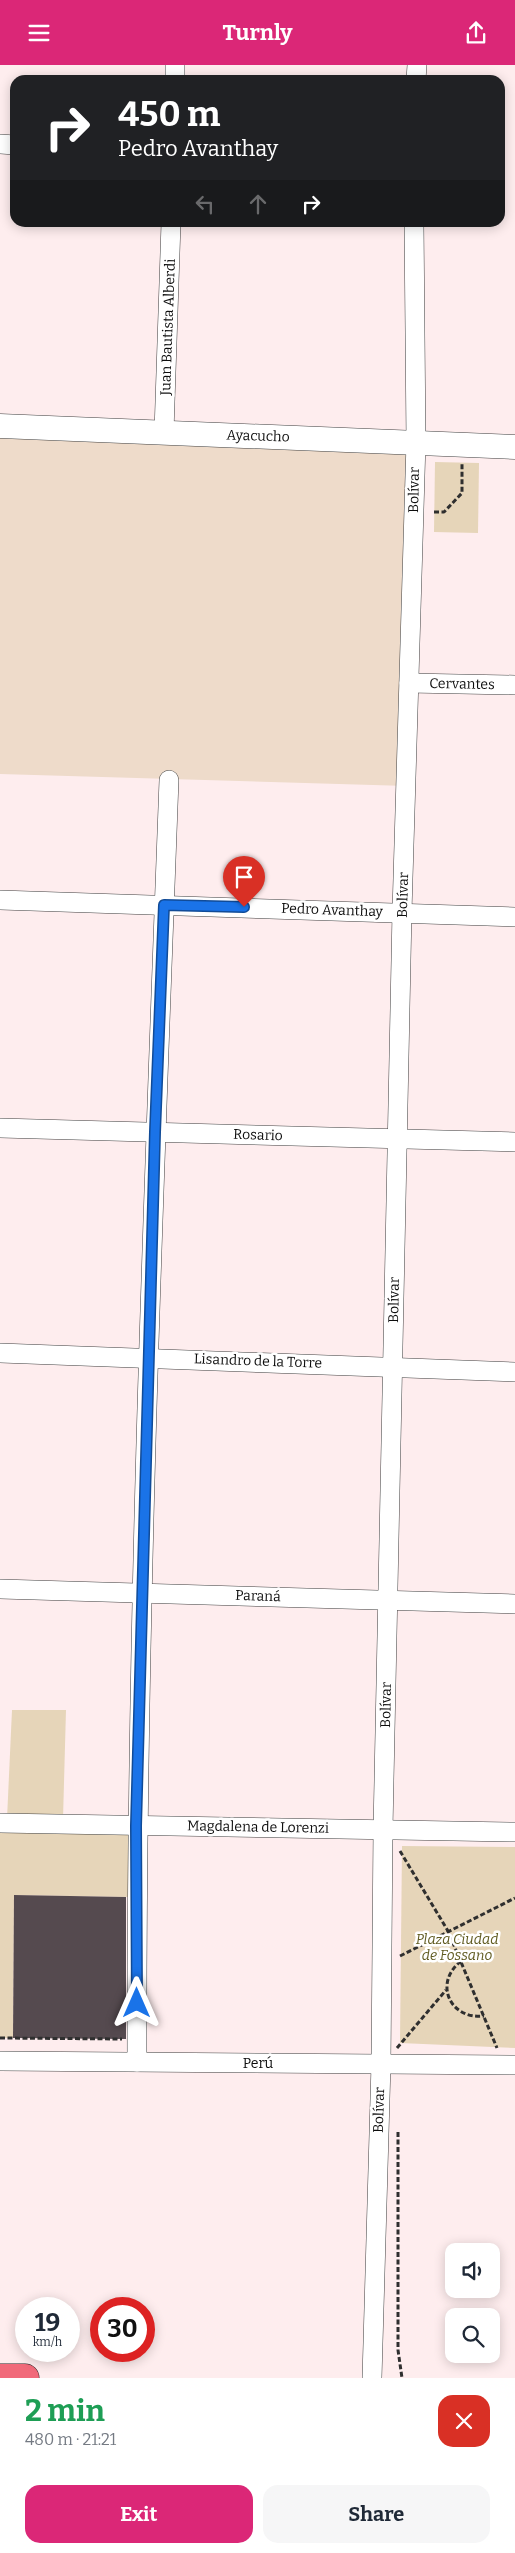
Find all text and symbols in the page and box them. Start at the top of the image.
icon: menu [25,19,53,47]
text: Turnly [222,19,293,46]
icon: share [462,19,490,47]
text: 450 m [118,93,220,135]
icon: right [35,95,100,160]
text: Pedro Avanthay [118,135,278,162]
icon: left [191,190,219,218]
icon: ahead [244,190,272,218]
icon: right [297,190,325,218]
street label: Juan Bautista Alberdi [157,258,179,397]
street label: Ayacucho [226,426,290,446]
street label: Bolívar [405,467,423,513]
street label: Cervantes [429,675,495,693]
pin [223,856,265,907]
icon: arrive [230,863,258,891]
street label: Bolívar [394,872,412,918]
street label: Pedro Avanthay [281,900,384,920]
street label: Rosario [233,1126,283,1144]
street label: Bolívar [385,1277,403,1323]
street label: Lisandro de la Torre [194,1350,322,1372]
street label: Paraná [235,1587,281,1605]
street label: Bolívar [377,1682,395,1728]
street label: Magdalena de Lorenzi [187,1817,329,1837]
park label: Plaza Ciudad de Fossano [416,1931,498,1964]
position arrow [110,1976,162,2028]
street label: Perú [243,2055,274,2072]
street label: Bolívar [370,2087,388,2133]
map controls [445,2243,500,2363]
button: sound [445,2243,500,2298]
speed limit sign: 30 [90,2297,155,2362]
text: 19 [35,2308,60,2338]
button: search [445,2308,500,2363]
text: km/h [33,2335,62,2349]
text: 2 min [25,2393,105,2429]
button: close [438,2395,490,2447]
text: 480 m · 21:21 [25,2430,116,2449]
button: Exit [25,2485,253,2543]
button: Share [263,2485,490,2543]

